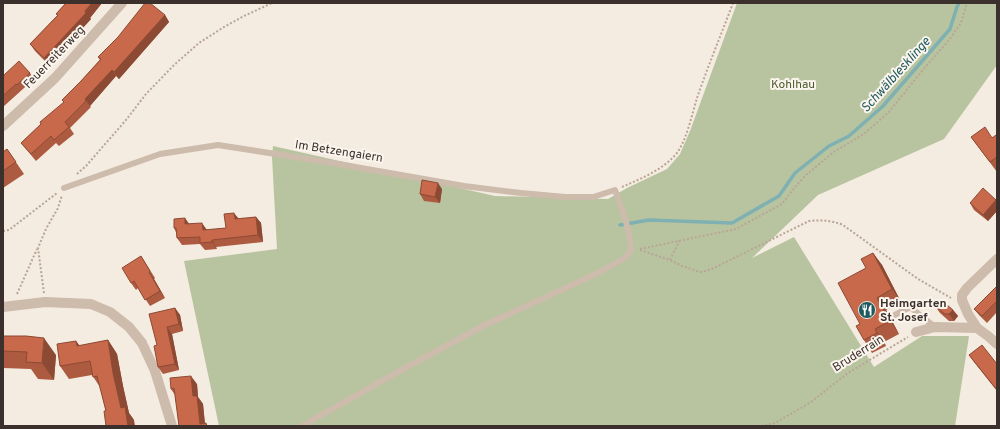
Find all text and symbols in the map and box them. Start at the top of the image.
street label: Feuerreiterweg [21,23,89,93]
water label: Schwälblesklinge [858,34,935,116]
park label: Kohlhau [771,77,815,93]
street label: Im Betzengaiern [294,137,384,167]
place label: Heimgarten St. Josef [880,296,947,326]
restaurant icon: Heimgarten St. Josef [857,300,877,320]
street label: Bruderrain [830,332,887,376]

